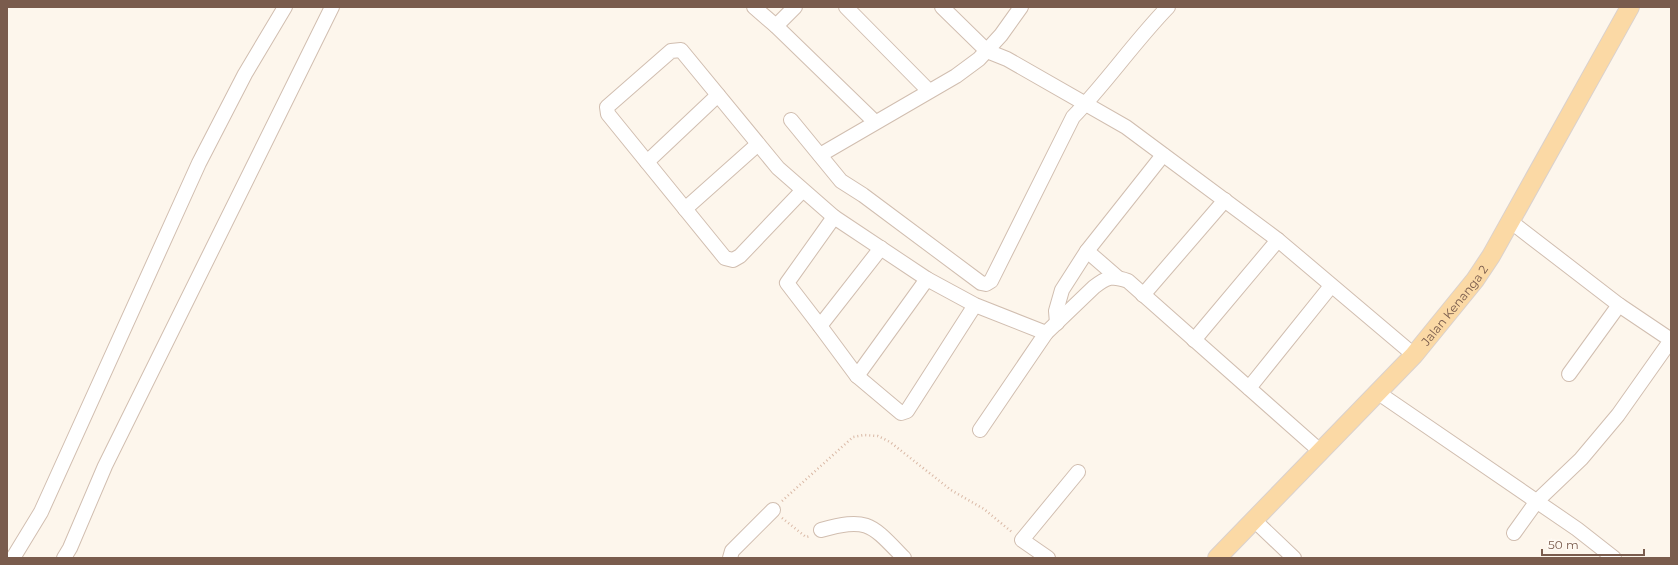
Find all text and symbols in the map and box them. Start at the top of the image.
street label: Jalan Kenanga 2 [1417,262,1491,349]
scale bar [1542,531,1644,557]
text: 50 m [1548,537,1579,552]

